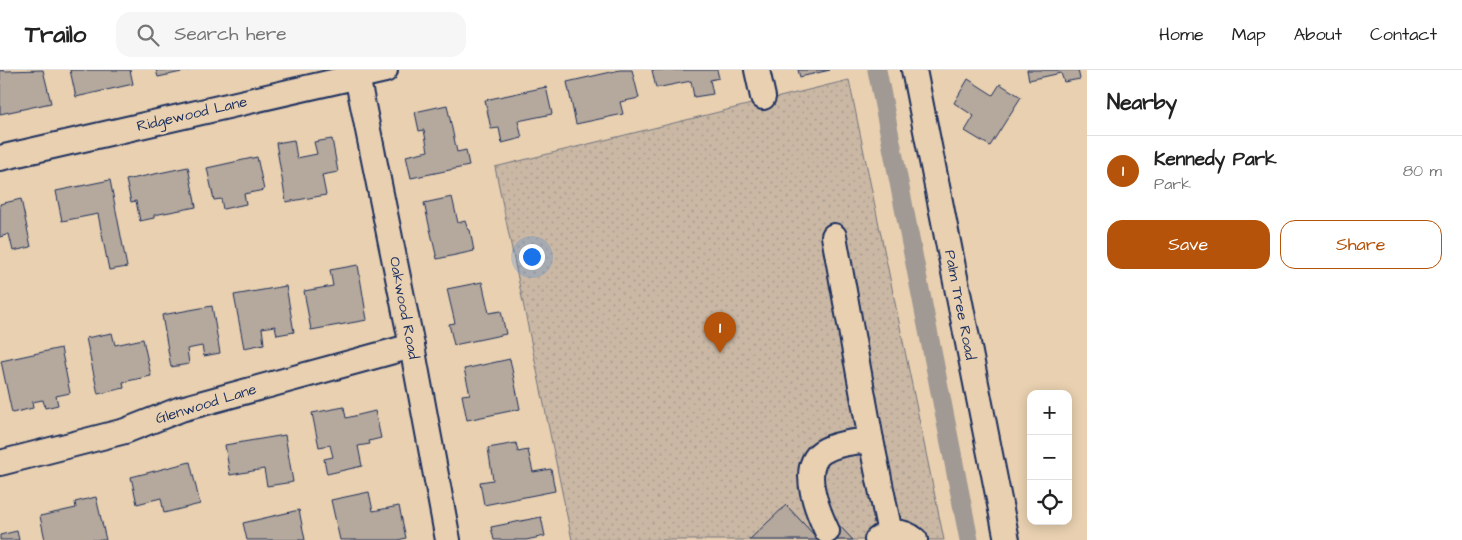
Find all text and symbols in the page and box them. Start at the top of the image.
search box [116,12,466,57]
text: Trailo [25,18,86,52]
icon: search [134,21,162,49]
text: Search here [174,21,286,48]
text: Home [1159,22,1204,47]
text: Map [1232,22,1266,47]
text: About [1294,22,1342,47]
text: Contact [1370,22,1437,47]
text: Nearby [1107,88,1177,117]
street label: Ridgewood Lane [135,91,250,138]
text: Kennedy Park [1154,146,1277,173]
text: 1 [1122,160,1124,182]
text: 80 m [1403,160,1442,182]
text: Park [1154,173,1191,195]
button: Save [1107,220,1270,269]
button: Share [1280,220,1442,269]
your location [519,244,545,270]
street label: Palm Tree Road [939,248,981,362]
street label: Oakwood Road [384,255,424,361]
pin: 1 [704,312,736,353]
street label: Glenwood Lane [153,379,259,429]
map controls [1027,390,1072,525]
button: + [1027,390,1072,435]
button: − [1027,435,1072,480]
button: locate [1027,480,1072,525]

